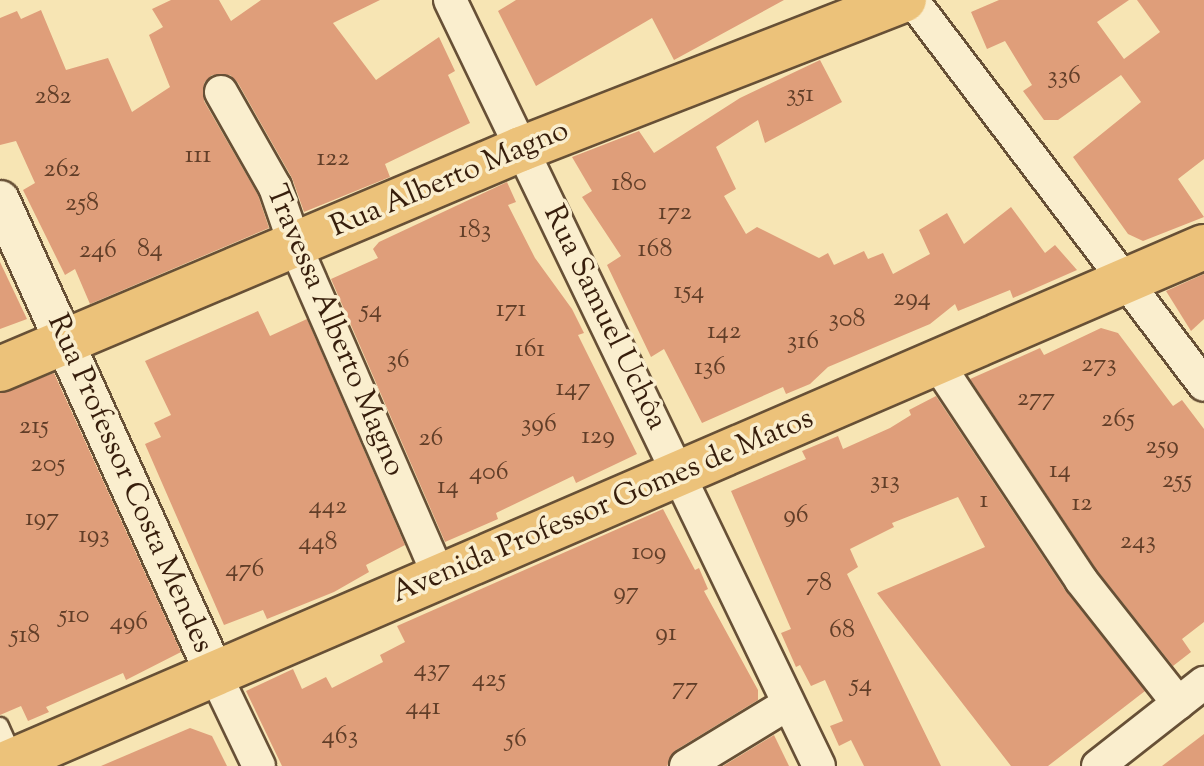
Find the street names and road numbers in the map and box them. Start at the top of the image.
street label: Rua Alberto Magno [325,114,575,246]
street label: Travessa Alberto Magno [256,180,412,482]
street label: Rua Samuel Uchôa [534,200,674,436]
street label: Rua Professor Costa Mendes [38,309,220,659]
street label: Avenida Professor Gomes de Matos [387,402,819,612]

